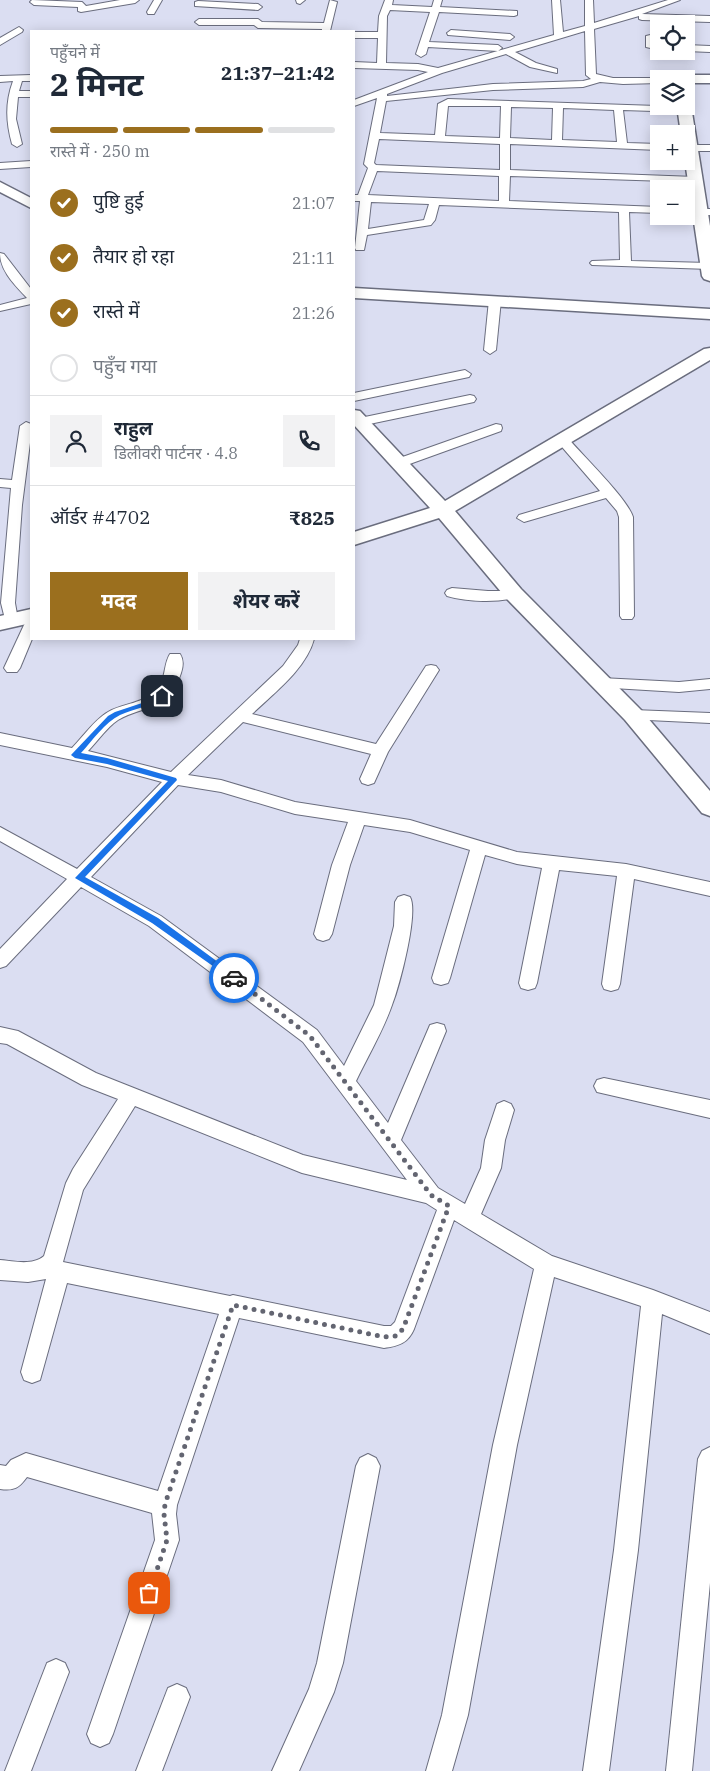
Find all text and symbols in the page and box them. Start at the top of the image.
map controls [650,15,695,225]
button: locate [650,15,695,60]
text: पहुँचने में [50,42,100,62]
text: 21:37–21:42 [221,61,335,85]
text: 2 मिनट [50,63,144,105]
button: layers [650,70,695,115]
button: + [650,125,695,170]
text: रास्ते में · 250 m [50,141,150,161]
button: − [650,180,695,225]
icon: check [50,189,78,217]
text: पुष्टि हुई [93,189,144,213]
text: 21:07 [292,193,335,213]
icon: check [50,244,78,272]
text: तैयार हो रहा [93,244,174,268]
text: 21:11 [292,248,335,268]
icon: check [50,299,78,327]
text: रास्ते में [93,299,140,323]
text: 21:26 [292,303,335,323]
text: पहुँच गया [93,354,157,378]
button: person [50,415,102,467]
button: phone [283,415,335,467]
text: राहुल [114,416,153,440]
text: डिलीवरी पार्टनर · 4.8 [114,443,238,463]
text: ऑर्डर #4702 [50,505,151,529]
text: ₹825 [289,506,335,530]
button: मदद [50,572,188,630]
button: शेयर करें [198,572,335,630]
pin [141,675,183,717]
icon: home [148,682,176,710]
courier [209,953,259,1003]
icon: car [220,964,248,992]
pin [128,1572,170,1614]
icon: bag [135,1579,163,1607]

